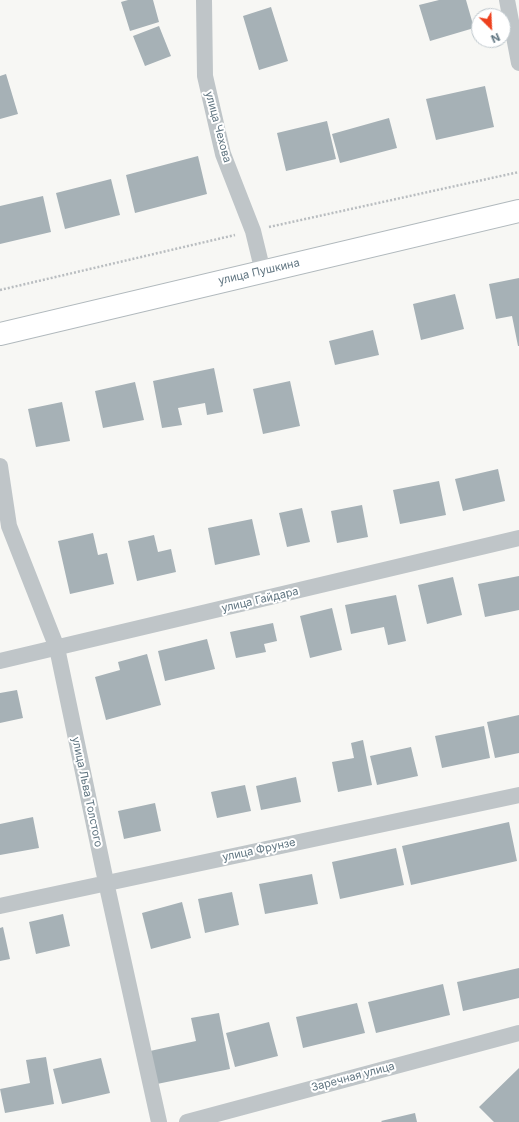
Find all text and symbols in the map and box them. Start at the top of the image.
north arrow [471,8,511,48]
text: N [489,30,502,46]
street label: улица Чехова [202,90,234,164]
street label: улица Пушкина [217,256,301,288]
street label: улица Гайдара [220,585,300,615]
street label: улица Льва Толстого [69,736,105,848]
street label: улица Фрунзе [221,836,297,864]
street label: Заречная улица [310,1060,396,1094]

